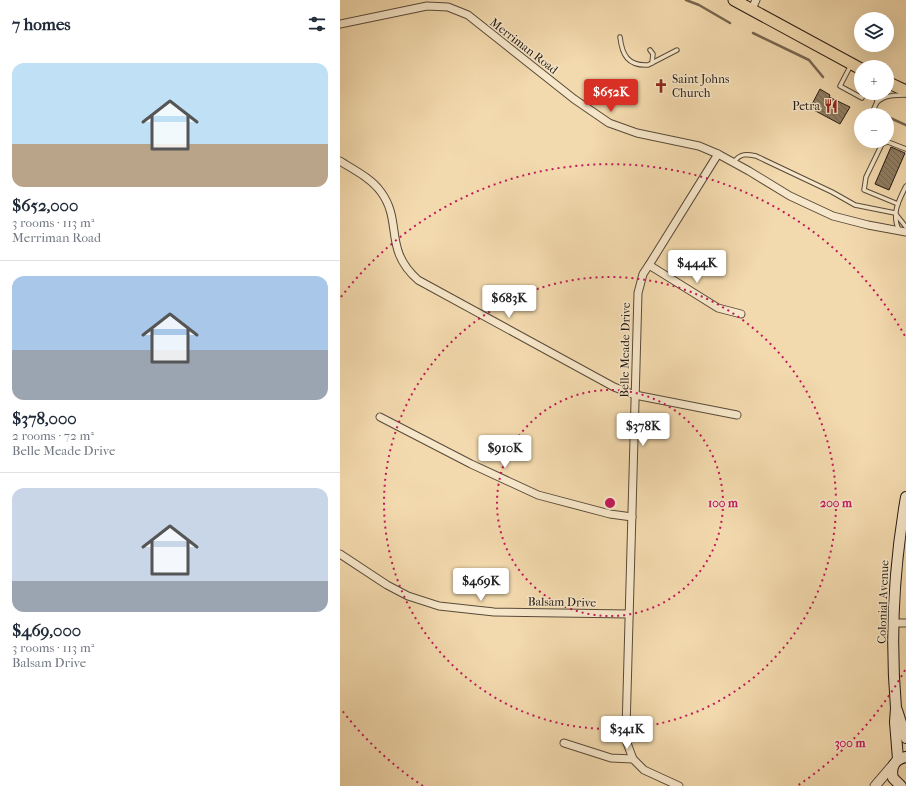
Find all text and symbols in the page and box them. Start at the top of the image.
map controls [854,12,894,148]
button: layers [854,12,894,52]
icon: filters [306,13,328,35]
text: 7 homes [12,14,71,34]
street label: Merriman Road [487,15,561,77]
button: + [854,60,894,100]
place label: Saint Johns Church [672,72,730,100]
church icon: Saint Johns Church [653,78,669,94]
pin: $652K [583,79,639,113]
text: $652K [593,84,629,99]
icon: home [134,89,206,161]
restaurant icon: Petra [823,98,839,114]
place label: Petra [792,99,820,113]
button: − [854,108,894,148]
text: $652,000 [12,195,78,215]
text: 3 rooms · 113 m² [12,215,94,230]
text: Merriman Road [12,230,101,245]
pin: $444K [669,250,725,284]
text: $444K [677,255,717,270]
pin: $683K [481,285,537,319]
text: $683K [491,290,527,305]
icon: home [134,302,206,374]
street label: Belle Meade Drive [617,302,633,398]
text: $378,000 [12,408,77,428]
pin: $378K [615,413,671,447]
text: $378K [626,418,660,433]
text: 2 rooms · 72 m² [12,428,94,443]
pin: $910K [477,435,533,469]
text: $910K [487,440,523,455]
text: Belle Meade Drive [12,443,115,458]
centre of rings [603,496,617,510]
text: 100 m [708,496,739,510]
text: 200 m [820,496,853,510]
icon: home [134,514,206,586]
street label: Colonial Avenue [875,560,891,644]
pin: $469K [453,568,509,602]
text: $469K [462,573,500,588]
street label: Balsam Drive [528,594,596,610]
text: $469,000 [12,620,81,640]
text: 3 rooms · 113 m² [12,640,94,655]
text: Balsam Drive [12,655,86,670]
pin: $341K [599,716,655,750]
text: $341K [610,721,644,736]
text: 300 m [835,736,866,751]

